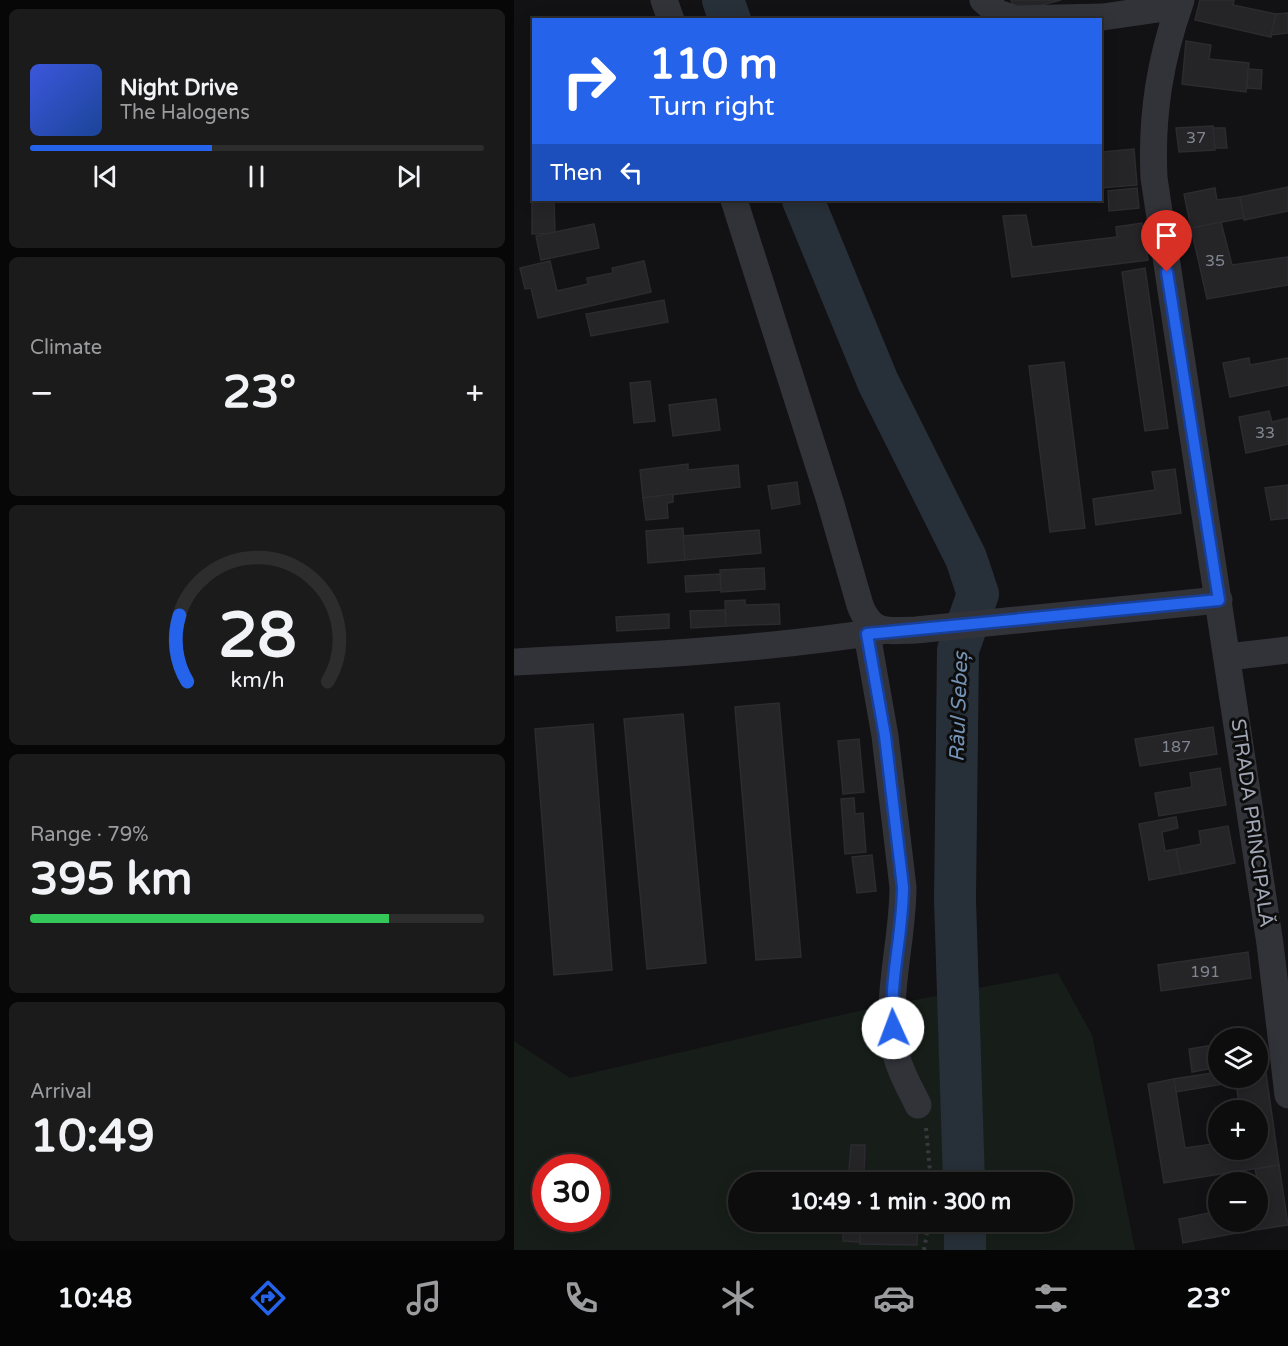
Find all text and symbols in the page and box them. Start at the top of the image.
text: 110 m [649,39,778,90]
icon: right [550,42,628,120]
text: Night Drive [120,75,238,101]
text: Turn right [649,90,775,123]
text: The Halogens [120,101,250,125]
house number: 37 [1186,128,1206,148]
icon: left [615,156,648,189]
icon: previous [89,160,122,193]
icon: pause [240,160,273,193]
icon: next [392,160,425,193]
text: Then [550,160,603,186]
pin [1141,210,1192,272]
icon: arrive [1150,219,1183,252]
house number: 35 [1205,251,1225,271]
text: Climate [30,336,102,360]
text: 23° [223,366,296,420]
text: − [30,374,54,413]
text: + [465,374,484,413]
house number: 33 [1255,423,1275,443]
text: 28 [218,599,296,674]
water label: Râul Sebeș [945,650,973,762]
text: km/h [230,667,284,693]
street label: STRADA PRINCIPALĂ [1225,717,1280,929]
house number: 187 [1161,737,1191,757]
text: Range · 79% [30,823,149,847]
text: 395 km [30,853,192,907]
house number: 191 [1190,962,1220,982]
position arrow [861,996,925,1060]
map controls [1208,1028,1268,1232]
button: layers [1208,1028,1268,1088]
text: Arrival [30,1080,92,1104]
button: + [1208,1100,1268,1160]
text: 10:49 [30,1110,155,1164]
speed limit sign: 30 [532,1154,610,1232]
button: − [1208,1172,1268,1232]
text: 10:49 · 1 min · 300 m [790,1189,1011,1215]
icon: directions [247,1277,289,1319]
icon: music [403,1277,445,1319]
icon: phone [560,1277,602,1319]
icon: climate [717,1277,759,1319]
icon: car [873,1277,915,1319]
icon: filters [1030,1277,1072,1319]
text: 10:48 [57,1282,132,1315]
text: 23° [1187,1282,1231,1315]

